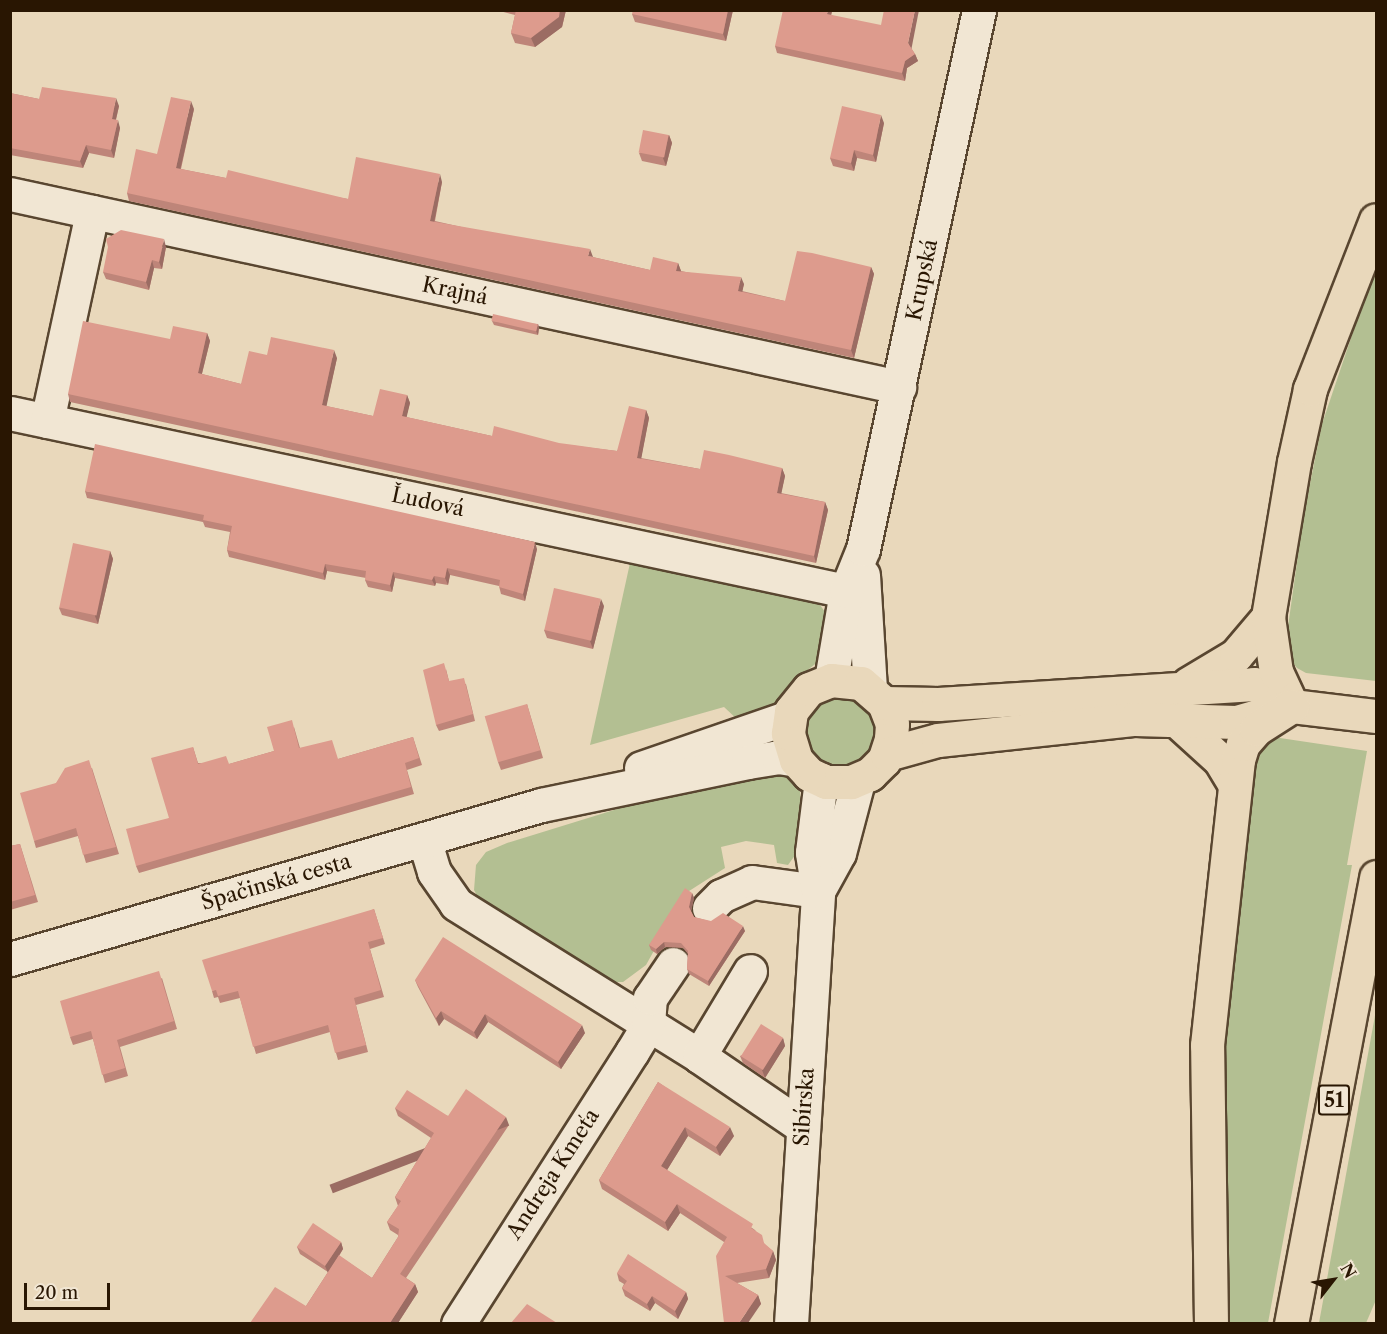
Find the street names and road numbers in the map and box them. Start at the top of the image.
street label: Krupská [901,237,943,323]
street label: Krajná [420,272,490,310]
street label: Ľudová [389,482,467,522]
street label: Špačinská cesta [198,849,354,915]
street label: Sibírska [789,1067,819,1147]
road number: 51 [1318,1083,1350,1117]
street label: Andreja Kmeťa [501,1104,605,1244]

